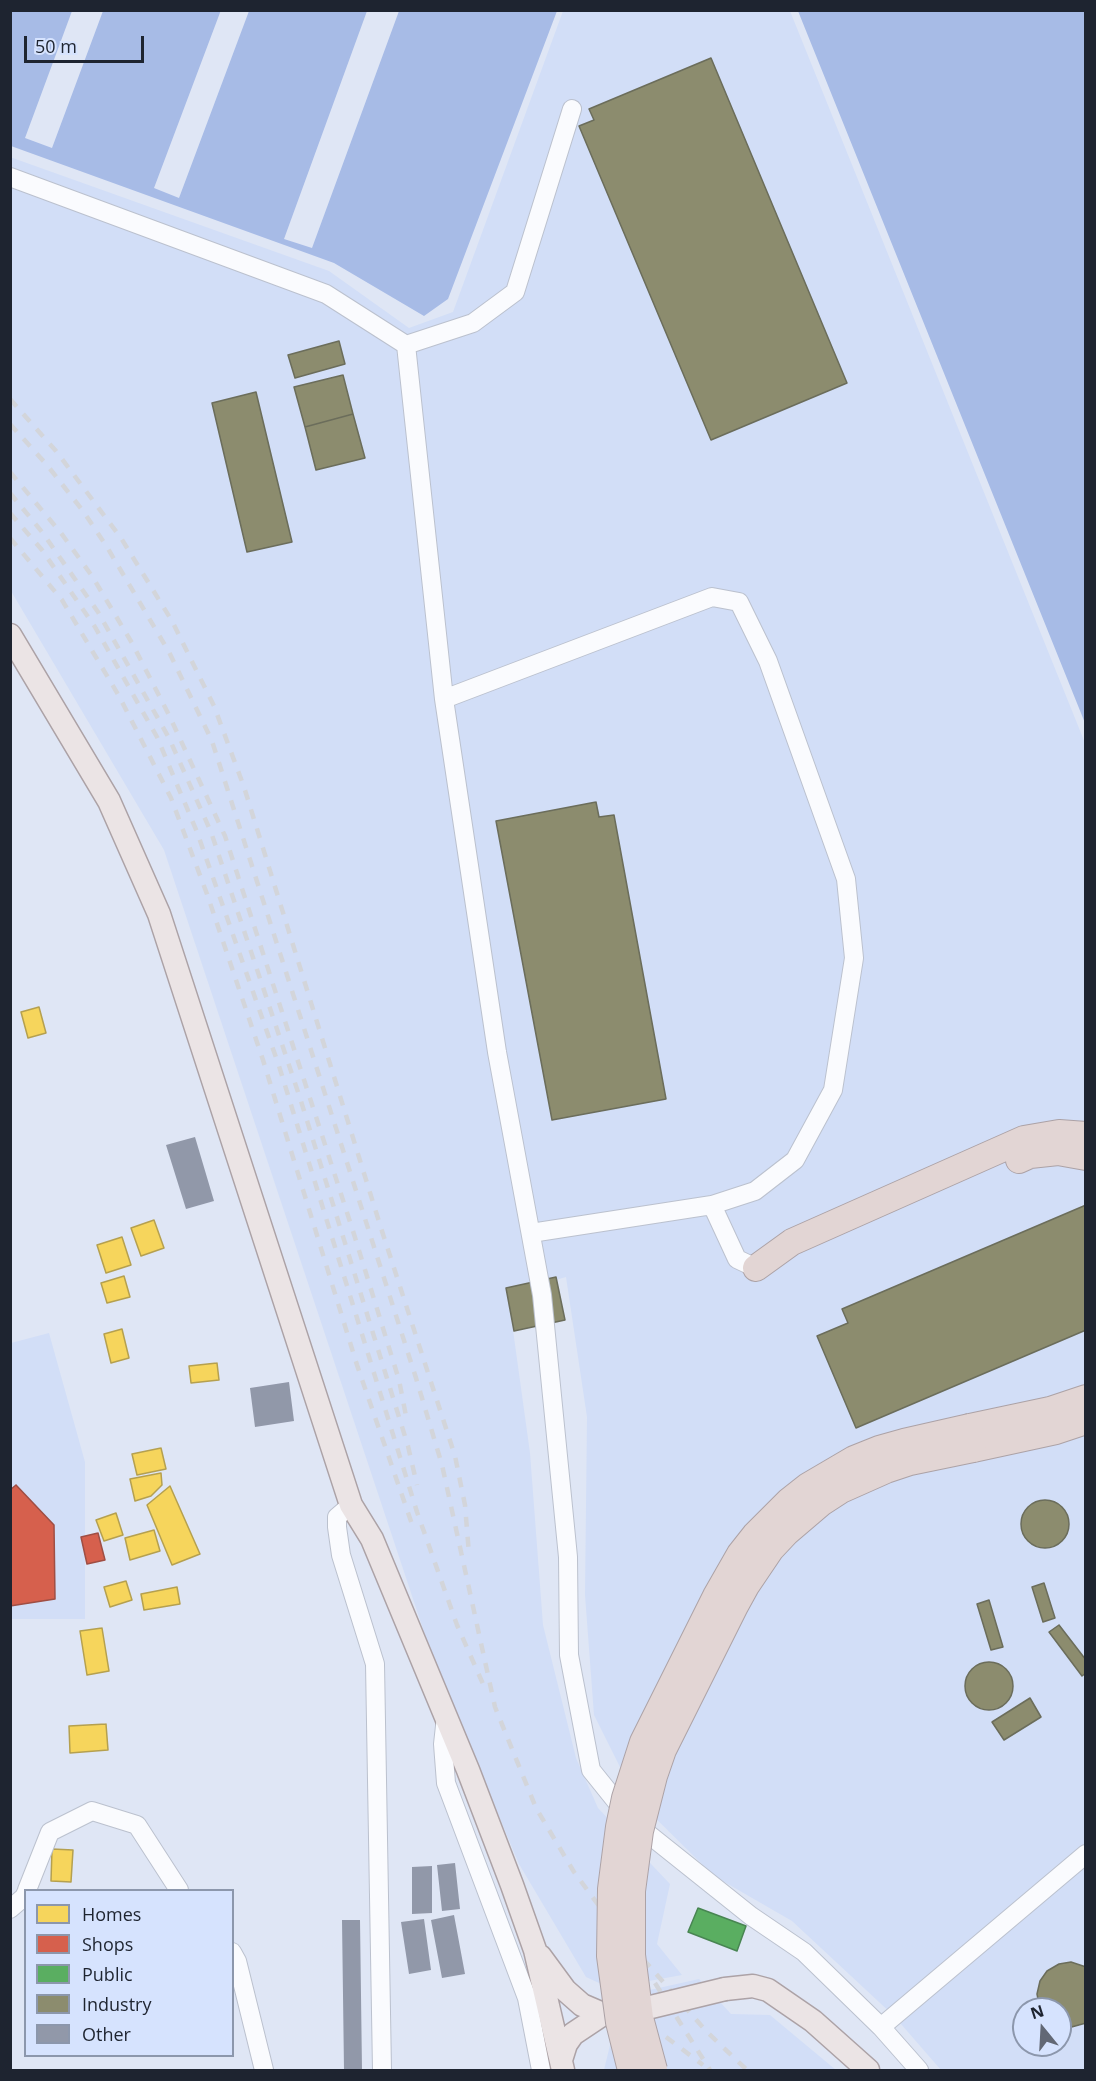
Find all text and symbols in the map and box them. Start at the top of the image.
scale bar [27,24,147,62]
text: 50 m [35,34,77,58]
legend [24,1889,234,2057]
text: Homes [82,1902,141,1926]
text: Shops [82,1932,133,1956]
text: Public [82,1962,133,1986]
text: Industry [82,1992,152,2016]
north arrow [1012,1997,1072,2057]
text: N [1027,1999,1047,2024]
text: Other [82,2022,131,2046]

